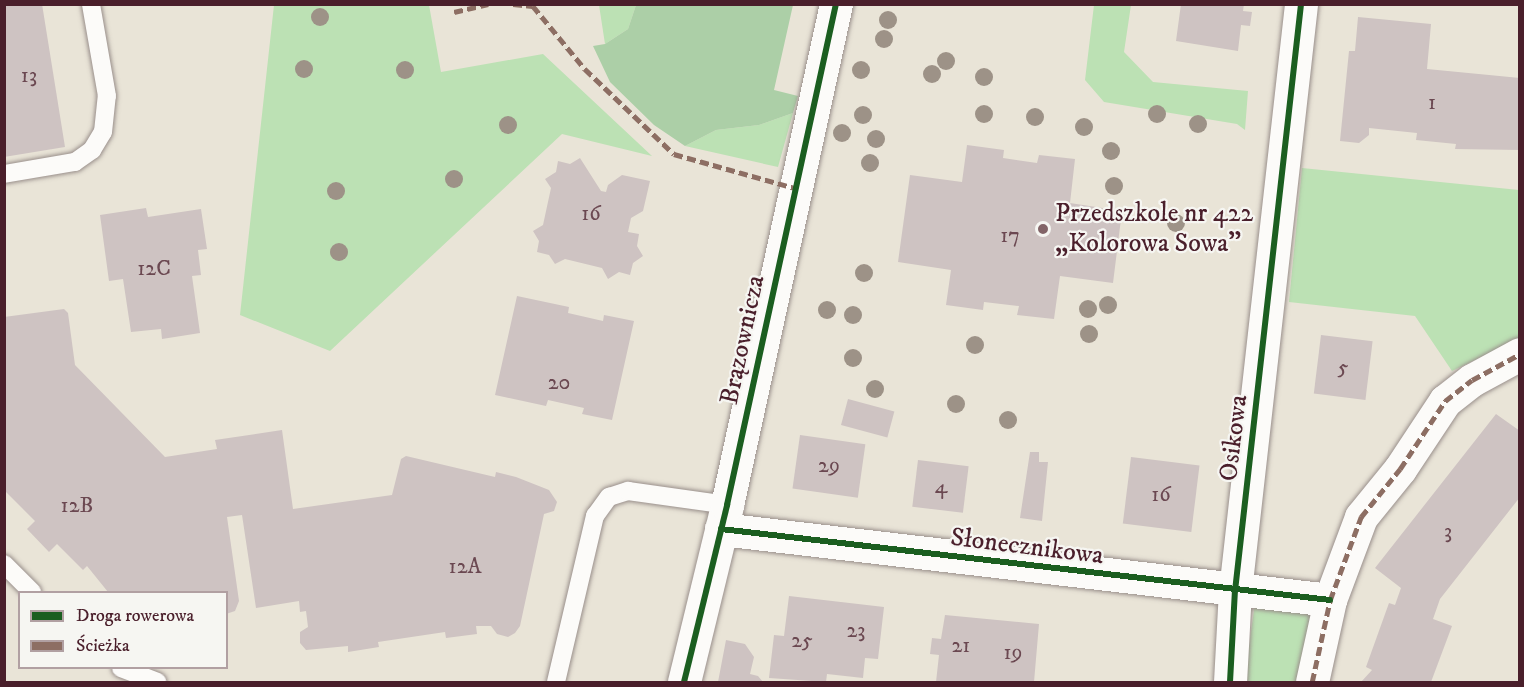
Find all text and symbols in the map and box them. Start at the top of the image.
house number: 13 [21,63,37,89]
house number: 1 [1428,90,1436,116]
place label: Przedszkole nr 422 „Kolorowa Sowa” [1055,198,1253,260]
house number: 16 [581,201,601,227]
marker: Przedszkole nr 422 „Kolorowa Sowa” [1036,222,1050,236]
house number: 17 [1000,223,1020,249]
house number: 12C [137,256,171,282]
street label: Brązownicza [714,273,772,407]
house number: 5 [1338,355,1348,381]
house number: 20 [548,370,570,396]
street label: Osikowa [1213,393,1255,483]
house number: 29 [818,453,840,479]
house number: 4 [935,474,947,500]
house number: 16 [1151,482,1171,508]
house number: 12B [61,493,93,519]
house number: 3 [1444,519,1452,545]
street label: Słonecznikowa [949,522,1105,572]
house number: 12A [449,554,481,580]
legend [18,591,228,669]
text: Droga rowerowa [76,605,194,627]
house number: 23 [846,618,866,644]
house number: 25 [791,628,813,654]
house number: 21 [952,633,970,659]
text: Ścieżka [76,635,130,657]
house number: 19 [1004,640,1022,666]

